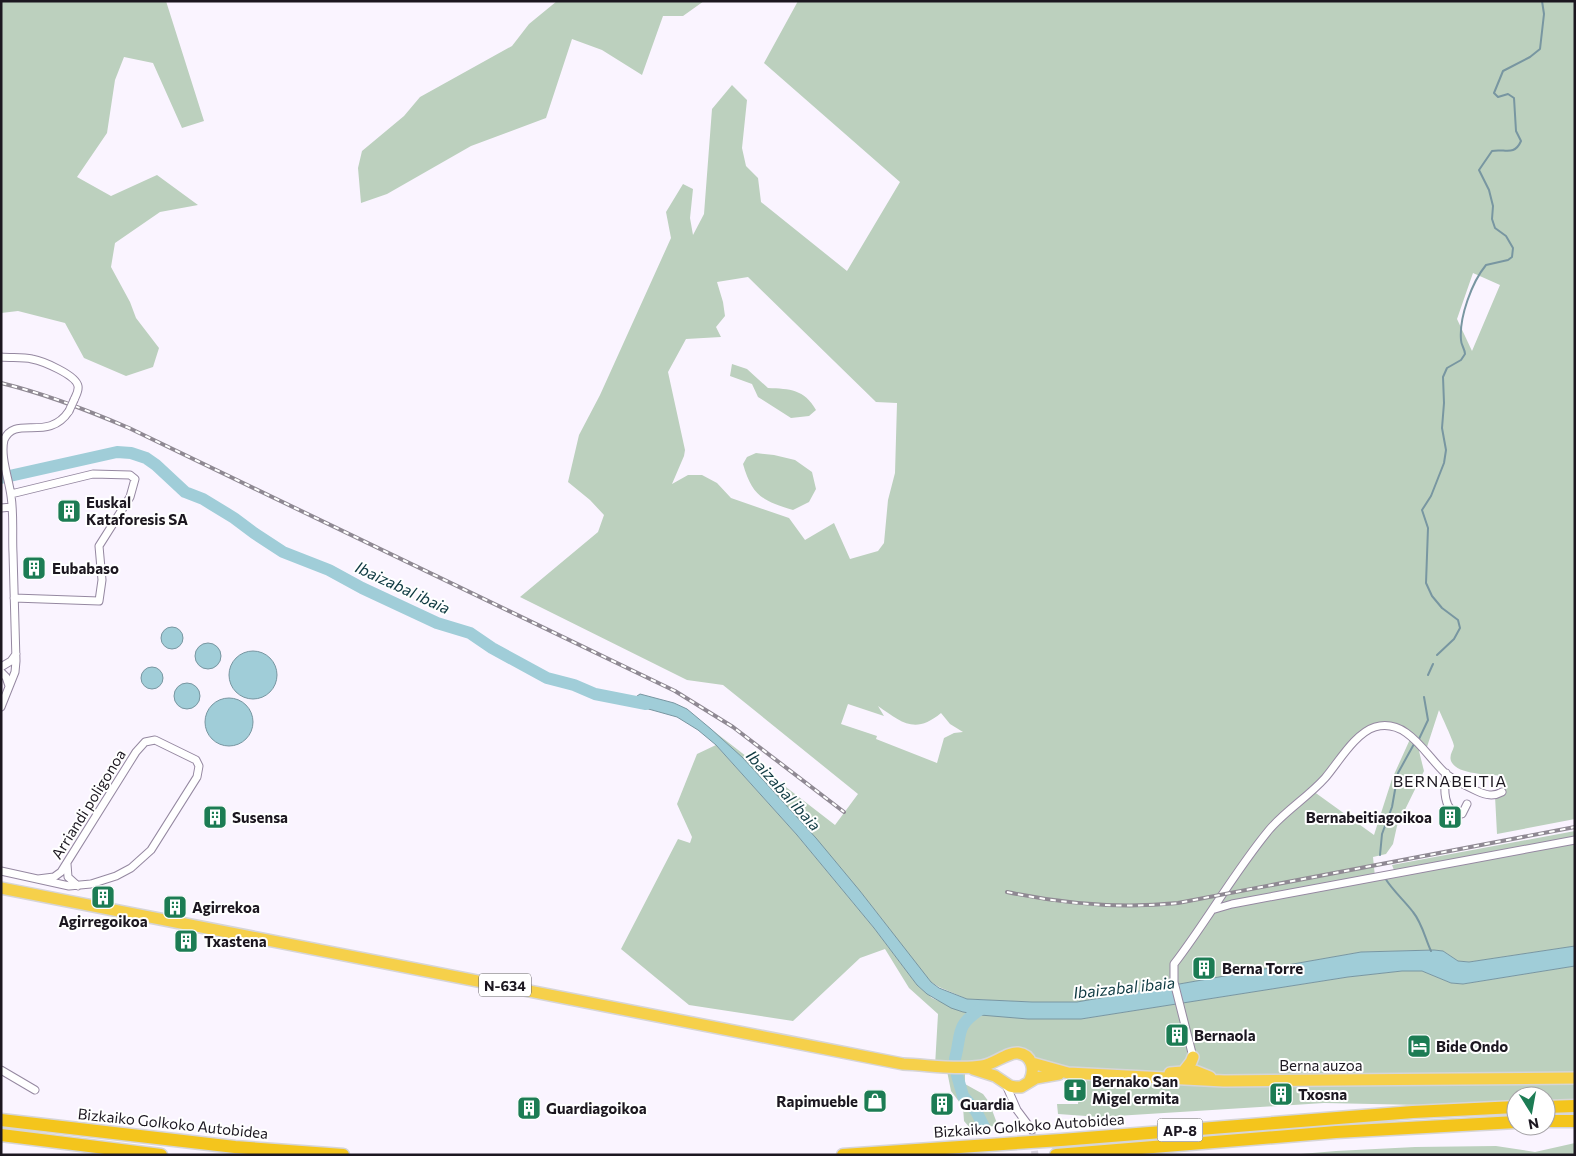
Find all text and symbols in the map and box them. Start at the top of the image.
place label: Euskal Kataforesis SA [86,493,188,528]
building icon: Euskal Kataforesis SA [56,498,82,524]
building icon: Eubabaso [21,555,47,581]
water label: Ibaizabal ibaia [353,557,453,617]
place label: Eubabaso [52,559,119,577]
street label: Arriandi poligonoa [47,746,129,862]
water label: Ibaizabal ibaia [743,746,825,834]
district label: BERNABEITIA [1393,771,1507,790]
building icon: Susensa [202,804,228,830]
building icon: Bernabeitiagoikoa [1437,804,1463,830]
place label: Susensa [232,808,288,826]
place label: Bernabeitiagoikoa [1306,808,1432,826]
building icon: Agirregoikoa [90,884,116,910]
building icon: Agirrekoa [162,894,188,920]
place label: Agirrekoa [192,898,260,916]
place label: Agirregoikoa [58,912,148,930]
building icon: Txastena [173,928,199,954]
place label: Txastena [204,932,267,950]
building icon: Berna Torre [1191,955,1217,981]
place label: Berna Torre [1222,959,1303,977]
water label: Ibaizabal ibaia [1072,972,1176,1002]
road number: N-634 [479,974,531,996]
building icon: Bernaola [1164,1022,1190,1048]
place label: Bernaola [1194,1026,1256,1044]
hotel icon: Bide Ondo [1406,1033,1432,1059]
place label: Bide Ondo [1436,1037,1508,1055]
street label: Berna auzoa [1279,1056,1363,1074]
place label: Bernako San Migel ermita [1092,1072,1179,1107]
church icon: Bernako San Migel ermita [1062,1077,1088,1103]
building icon: Txosna [1268,1081,1294,1107]
place label: Txosna [1298,1085,1347,1103]
north arrow [1506,1086,1556,1136]
shop icon: Rapimueble [862,1088,888,1114]
building icon: Guardia [929,1091,955,1117]
place label: Rapimueble [776,1092,858,1110]
building icon: Guardiagoikoa [516,1095,542,1121]
place label: Guardia [960,1095,1014,1113]
place label: Guardiagoikoa [546,1099,647,1117]
street label: Bizkaiko Golkoko Autobidea [77,1104,269,1142]
street label: Bizkaiko Golkoko Autobidea [933,1109,1125,1141]
text: N [1527,1115,1540,1134]
road number: AP-8 [1158,1118,1202,1142]

